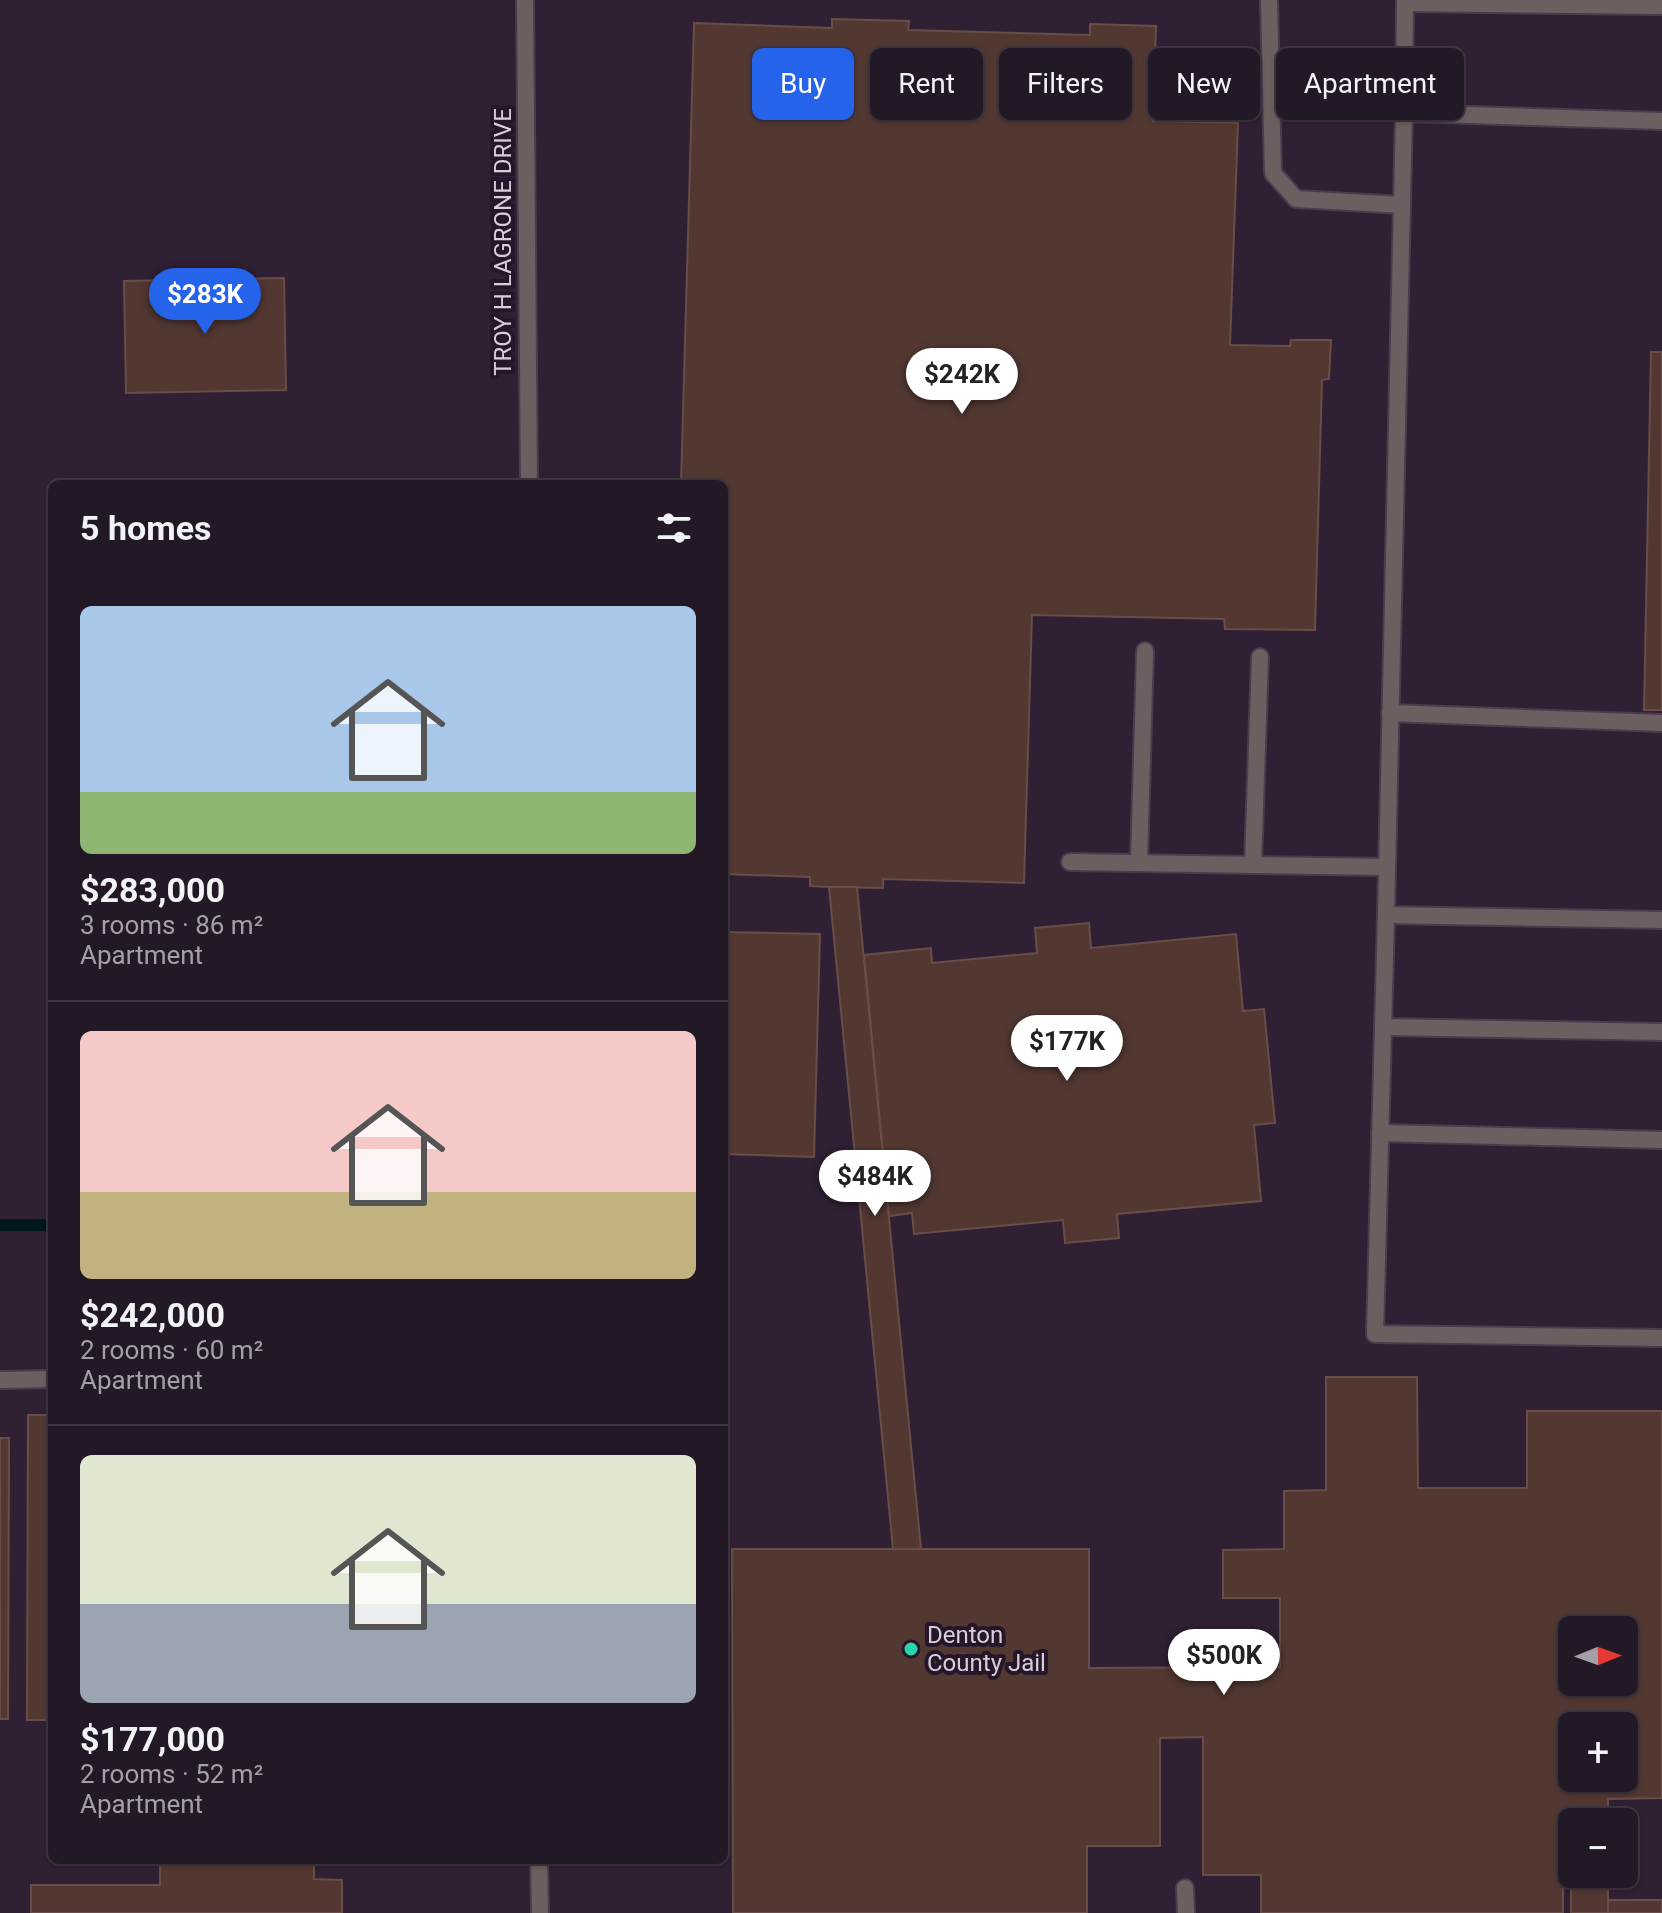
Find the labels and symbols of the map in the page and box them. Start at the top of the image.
street label: TROY H LAGRONE DRIVE [489,108,517,376]
pin: $283K [149,268,261,336]
pin: $242K [906,348,1018,416]
pin: $177K [1011,1015,1123,1083]
pin: $484K [819,1150,931,1218]
north arrow [1558,1616,1638,1696]
place label: Denton County Jail [927,1621,1046,1677]
pin: $500K [1168,1629,1280,1697]
marker: Denton County Jail [902,1640,920,1658]

